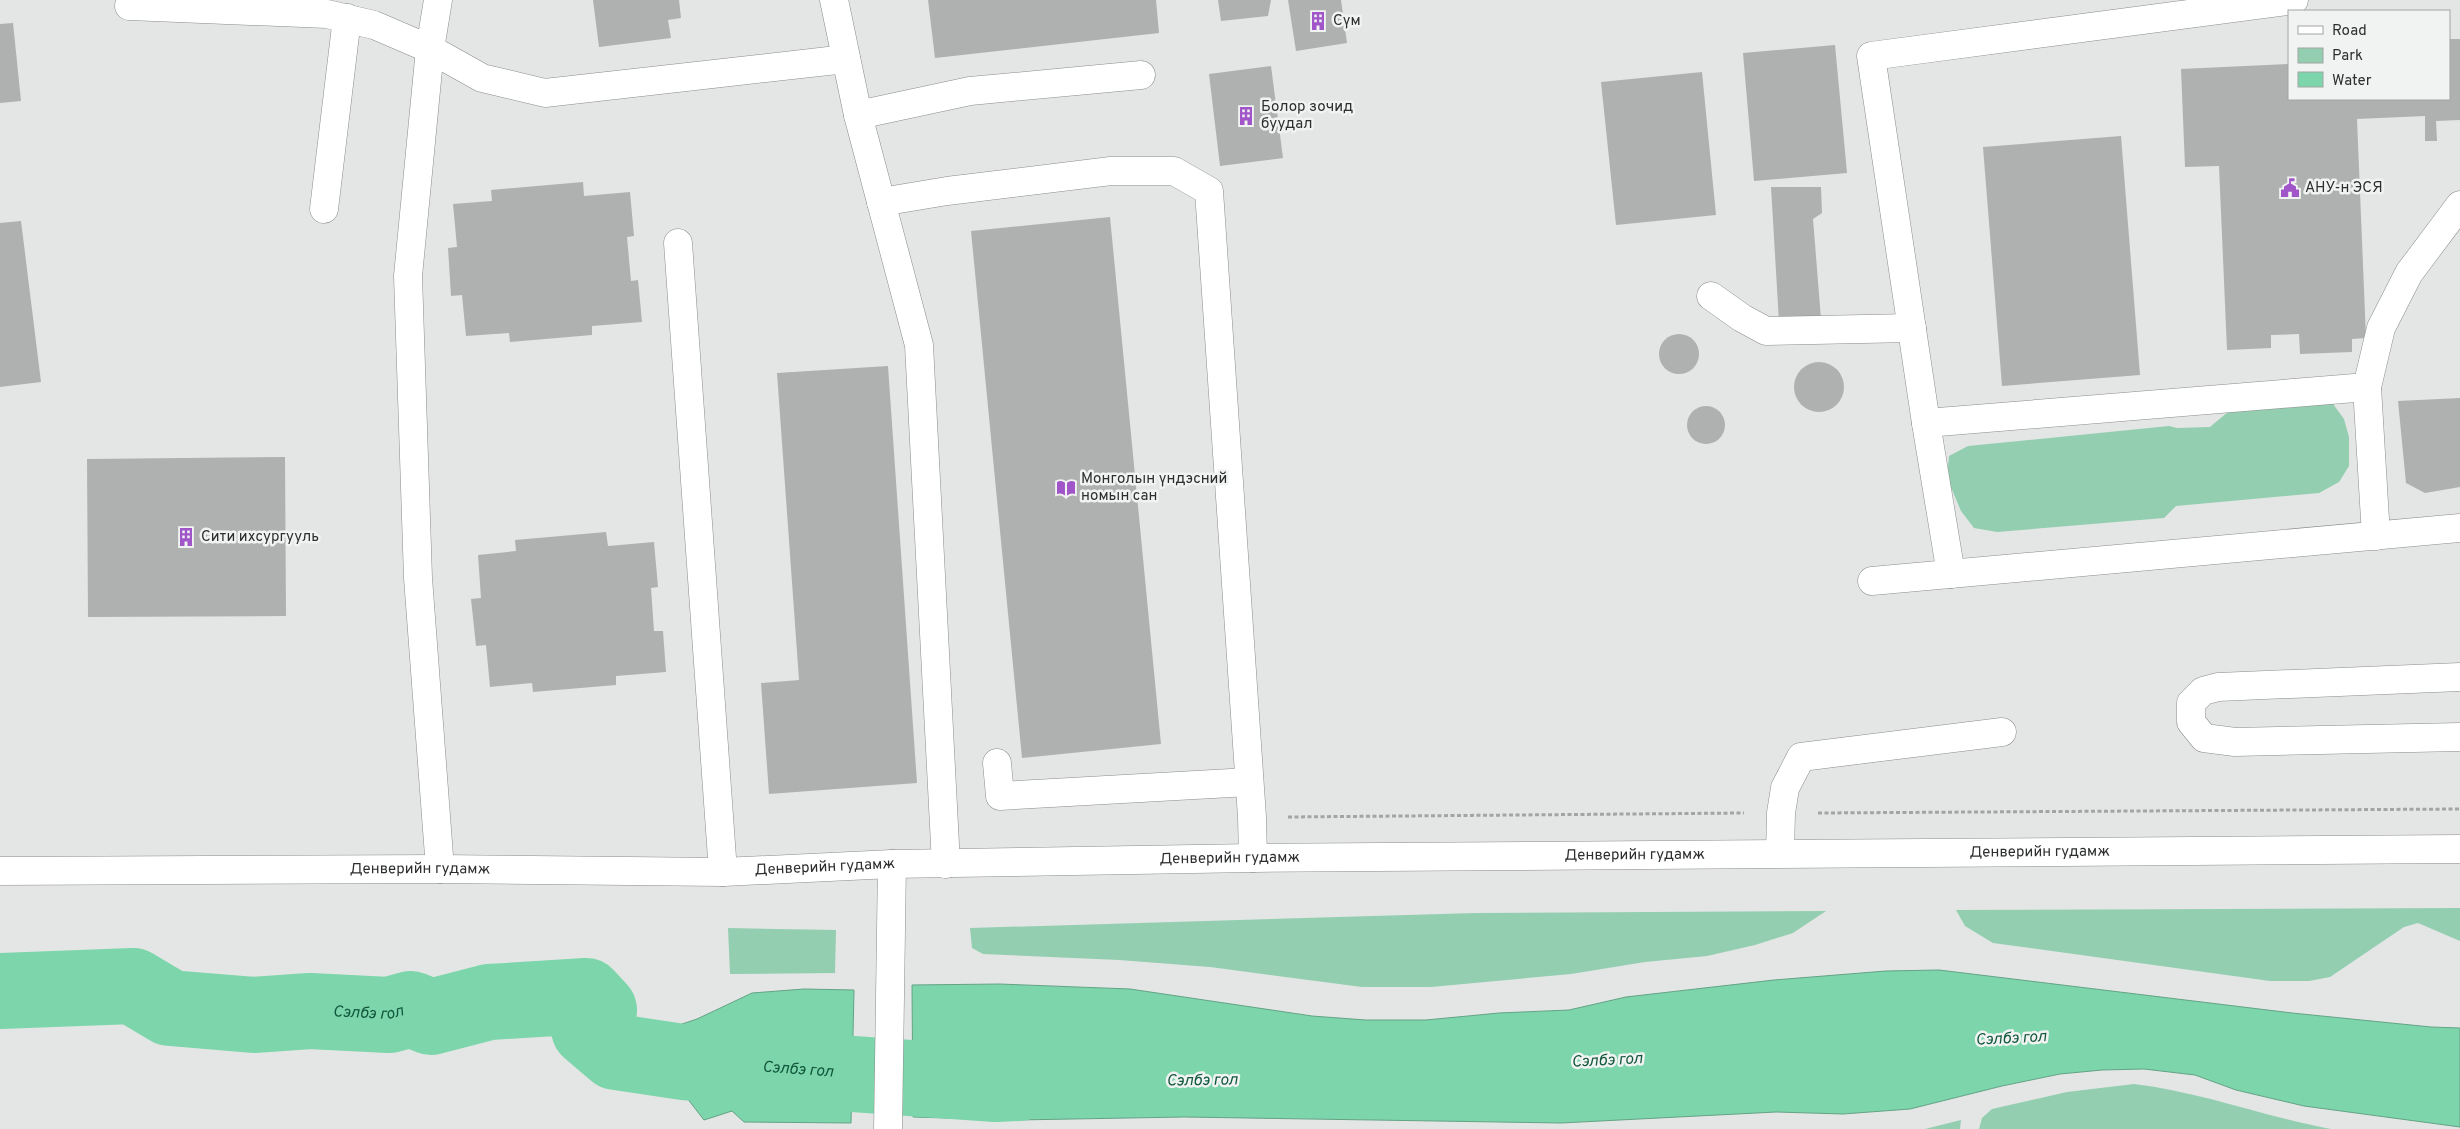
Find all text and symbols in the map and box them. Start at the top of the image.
building icon: Сүм [1307,10,1329,32]
legend [2288,10,2450,100]
place label: Сүм [1333,12,1361,31]
text: Road [2332,22,2367,41]
text: Park [2332,47,2363,66]
text: Water [2332,72,2372,91]
place label: Болор зочид буудал [1261,98,1353,134]
building icon: Болор зочид буудал [1235,105,1257,127]
public building icon: АНУ-н ЭСЯ [2279,177,2301,199]
place label: АНУ-н ЭСЯ [2305,179,2383,198]
place label: Монголын үндэсний номын сан [1081,470,1227,506]
library icon: Монголын үндэсний номын сан [1055,477,1077,499]
building icon: Сити ихсургууль [175,526,197,548]
place label: Сити ихсургууль [201,528,319,547]
street label: Денверийн гудамж [1969,842,2110,862]
street label: Денверийн гудамж [1564,845,1705,865]
street label: Денверийн гудамж [1159,848,1300,869]
street label: Денверийн гудамж [754,854,896,880]
street label: Денверийн гудамж [350,859,491,879]
water label: Сэлбэ гол [332,1001,407,1025]
water label: Сэлбэ гол [1975,1027,2048,1051]
water label: Сэлбэ гол [1571,1049,1644,1073]
water label: Сэлбэ гол [762,1058,835,1083]
water label: Сэлбэ гол [1166,1070,1238,1092]

